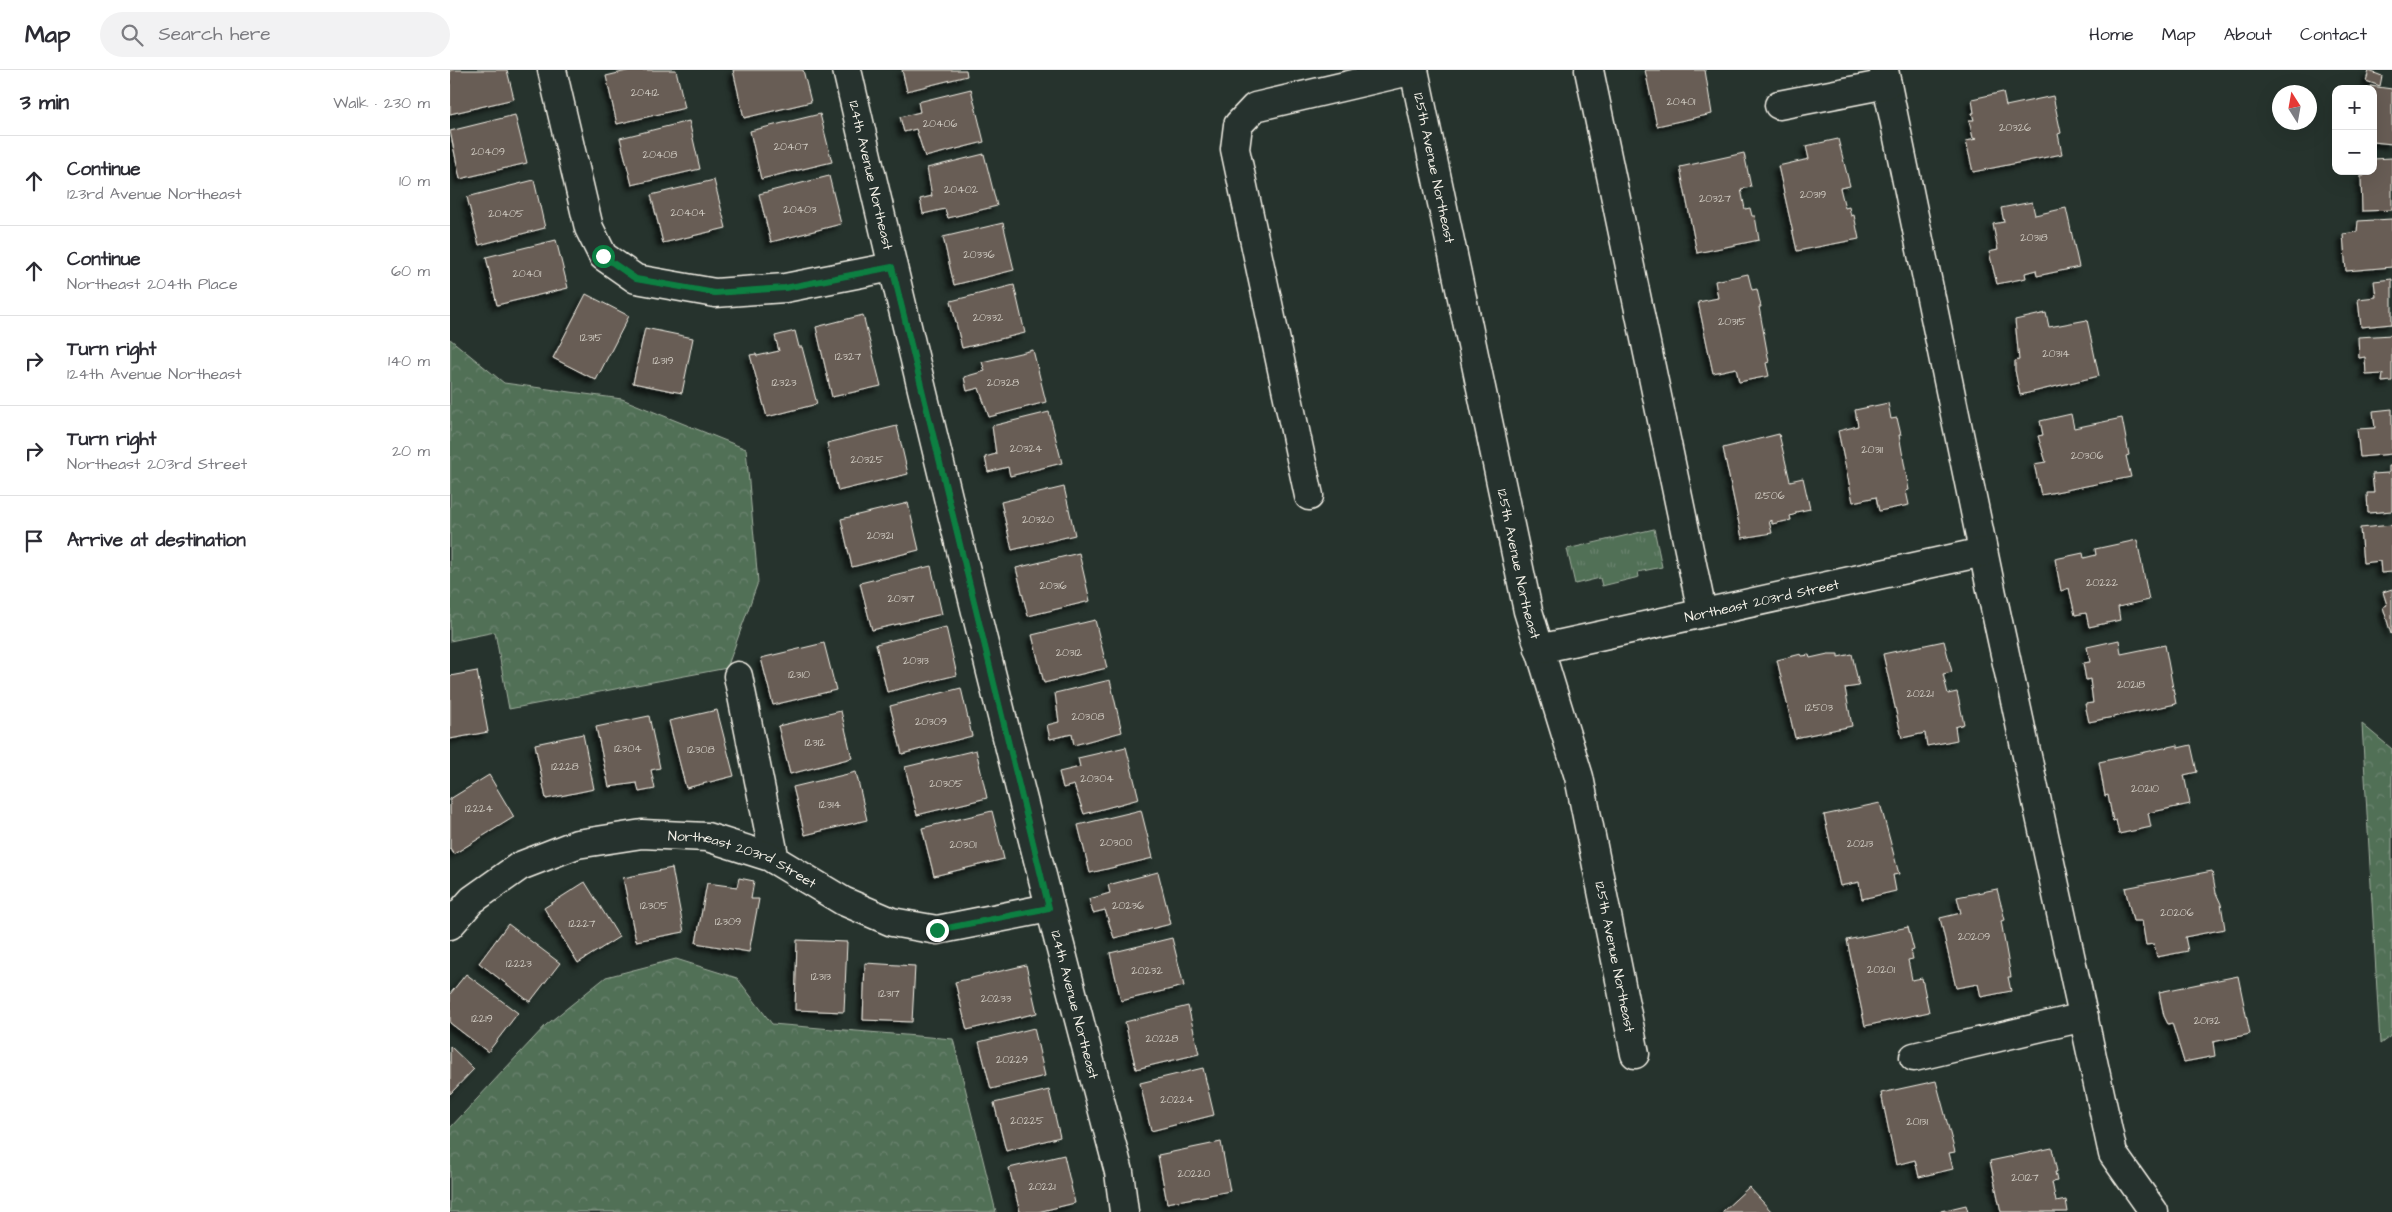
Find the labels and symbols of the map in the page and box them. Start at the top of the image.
house number: 20412 [631,85,660,100]
north arrow [2272,85,2317,130]
street label: 125th Avenue Northeast [1408,91,1459,246]
house number: 20401 [1666,94,1696,109]
street label: 124th Avenue Northeast [843,99,898,253]
house number: 20406 [923,116,957,131]
house number: 20326 [1999,120,2031,135]
house number: 20407 [774,139,808,154]
house number: 20409 [471,144,505,159]
house number: 20408 [643,147,677,162]
house number: 20402 [944,182,979,197]
house number: 20319 [1800,187,1826,202]
house number: 20327 [1699,191,1731,206]
house number: 20403 [783,202,817,217]
house number: 20404 [670,205,706,220]
house number: 20405 [488,206,524,221]
house number: 20318 [2020,230,2048,245]
route start [592,245,615,268]
house number: 20336 [963,247,995,262]
house number: 20401 [512,266,542,281]
house number: 20332 [973,310,1004,325]
house number: 20315 [1718,314,1746,329]
house number: 12315 [580,330,602,345]
house number: 20314 [2042,346,2070,361]
house number: 12327 [835,349,861,364]
house number: 12319 [653,353,673,368]
house number: 12323 [771,375,797,390]
house number: 20328 [987,375,1019,390]
house number: 20324 [1010,441,1043,456]
house number: 20311 [1861,442,1883,457]
house number: 20306 [2071,448,2103,463]
house number: 20325 [851,452,884,467]
street label: 125th Avenue Northeast [1492,487,1545,642]
house number: 12506 [1755,488,1785,503]
house number: 20320 [1022,512,1054,527]
house number: 20321 [867,528,894,543]
street label: Northeast 203rd Street [1683,575,1841,628]
house number: 20222 [2086,575,2119,590]
house number: 20316 [1039,578,1067,593]
house number: 20317 [887,591,915,606]
house number: 20312 [1056,645,1083,660]
house number: 20313 [903,653,929,668]
house number: 12310 [788,667,810,682]
house number: 20218 [2117,677,2145,692]
house number: 20221 [1906,686,1934,701]
house number: 12503 [1805,700,1833,715]
house number: 20308 [1072,709,1104,724]
house number: 20309 [915,714,947,729]
house number: 12312 [804,735,826,750]
house number: 12304 [614,741,642,756]
house number: 12308 [687,742,715,757]
house number: 12228 [551,759,579,774]
house number: 20304 [1080,771,1114,786]
house number: 20305 [929,776,963,791]
house number: 20210 [2131,781,2159,796]
house number: 12314 [819,797,842,812]
house number: 12224 [465,801,493,816]
street label: Northeast 203rd Street [668,826,820,894]
house number: 20300 [1100,835,1132,850]
house number: 20213 [1847,836,1874,851]
house number: 20301 [949,837,977,852]
street label: 125th Avenue Northeast [1589,880,1639,1035]
house number: 12305 [640,898,668,913]
house number: 20236 [1112,898,1144,913]
house number: 20206 [2160,905,2194,920]
house number: 12309 [715,914,741,929]
house number: 12227 [568,916,596,931]
route end [926,919,949,942]
street label: 124th Avenue Northeast [1045,928,1103,1082]
house number: 20209 [1958,929,1990,944]
house number: 12223 [506,956,532,971]
house number: 20201 [1867,962,1896,977]
house number: 20232 [1131,963,1163,978]
house number: 12313 [811,969,832,984]
house number: 12317 [878,986,900,1001]
house number: 20233 [981,991,1012,1006]
house number: 12219 [471,1011,493,1026]
house number: 20132 [2194,1013,2221,1028]
house number: 20228 [1146,1031,1178,1046]
house number: 20229 [996,1052,1028,1067]
house number: 20224 [1160,1092,1194,1107]
house number: 20225 [1010,1113,1044,1128]
house number: 20131 [1906,1114,1928,1129]
house number: 20220 [1178,1166,1210,1181]
house number: 20127 [2011,1170,2039,1185]
house number: 20221 [1028,1179,1056,1194]

